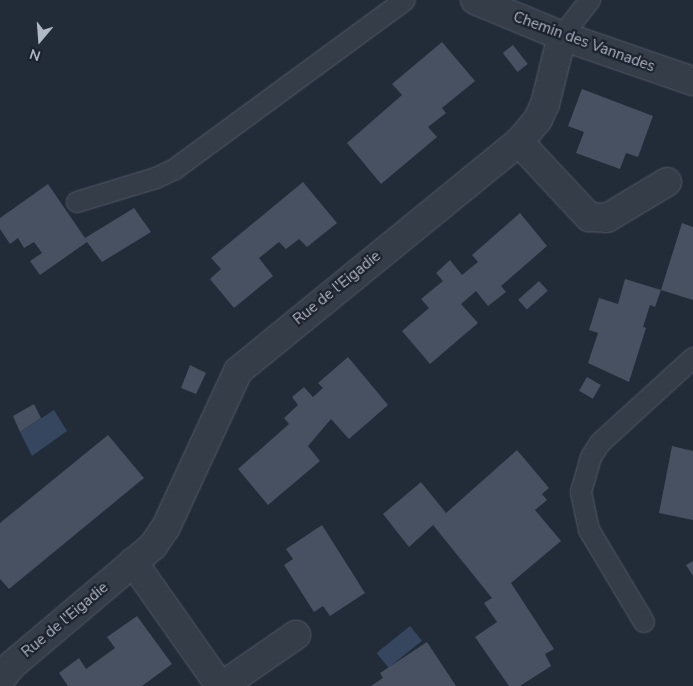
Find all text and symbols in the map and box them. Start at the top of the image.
street label: Chemin des Vannades [511,8,657,76]
north arrow [15,15,65,65]
text: N [27,44,43,65]
street label: Rue de l'Eigadie [290,247,384,329]
street label: Rue de l'Eigadie [18,579,112,661]

